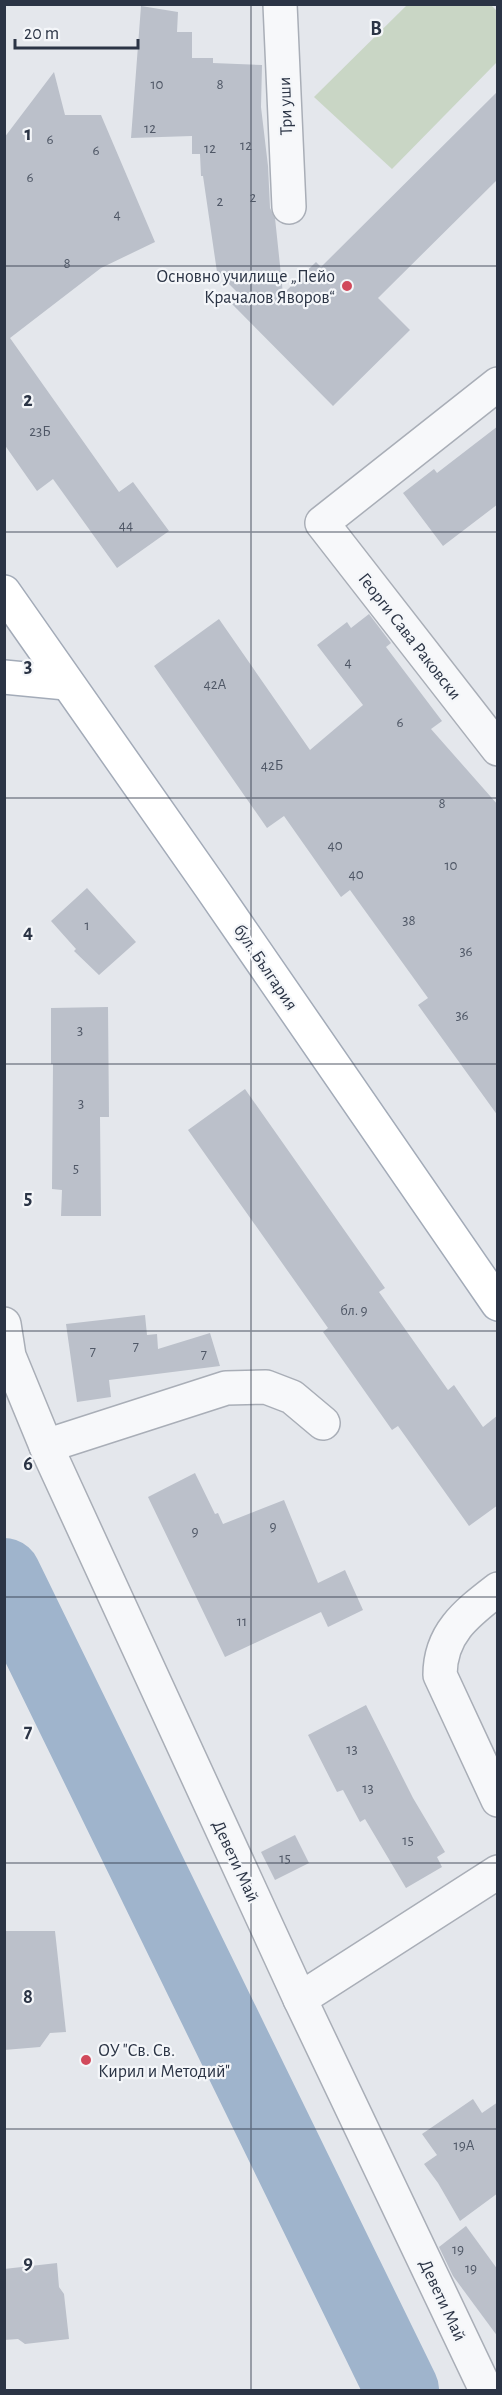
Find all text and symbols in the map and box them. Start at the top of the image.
scale bar [15,12,138,50]
text: B [370,19,382,39]
text: 20 m [24,25,59,43]
street label: Три уши [276,76,296,136]
house number: 10 [150,77,164,92]
house number: 8 [216,77,224,92]
house number: 12 [144,121,156,136]
text: 1 [24,124,32,144]
house number: 6 [46,132,54,147]
house number: 12 [240,138,252,153]
house number: 12 [204,141,216,156]
house number: 6 [92,143,100,158]
house number: 6 [26,170,34,185]
house number: 2 [250,190,257,205]
house number: 2 [217,194,224,209]
house number: 4 [113,207,121,222]
house number: 8 [63,256,71,271]
place label: Основно училище „Пейо Крачалов Яворов“ [156,268,335,307]
marker: Основно училище „Пейо Крачалов Яворов“ [340,279,354,293]
text: 2 [23,390,33,410]
house number: 23Б [29,424,51,439]
house number: 44 [119,518,133,533]
street label: Георги Сава Раковски [354,570,464,703]
house number: 4 [344,655,352,670]
text: 3 [24,656,32,676]
house number: 42А [204,677,227,692]
house number: 6 [396,715,404,730]
house number: 42Б [261,758,283,773]
house number: 8 [438,796,446,811]
house number: 40 [327,838,343,853]
house number: 10 [444,858,458,873]
house number: 40 [348,867,364,882]
house number: 38 [402,913,416,928]
house number: 1 [84,918,90,933]
street label: бул. България [230,921,301,1014]
text: 4 [23,922,33,942]
house number: 36 [459,944,473,959]
house number: 36 [455,1008,469,1023]
house number: 3 [77,1023,83,1038]
house number: 3 [78,1096,84,1111]
house number: 5 [73,1161,79,1176]
text: 5 [24,1188,32,1208]
house number: бл. 9 [340,1303,368,1318]
house number: 7 [133,1339,139,1354]
house number: 7 [90,1344,96,1359]
house number: 7 [201,1347,207,1362]
text: 6 [23,1454,33,1474]
house number: 9 [269,1519,277,1534]
house number: 9 [191,1524,199,1539]
house number: 11 [237,1614,247,1629]
text: 7 [24,1721,33,1741]
house number: 13 [346,1742,358,1757]
house number: 13 [362,1781,374,1796]
street label: Девети Май [208,1818,262,1905]
house number: 15 [402,1833,414,1848]
house number: 15 [279,1851,291,1866]
text: 8 [23,1987,33,2007]
place label: ОУ "Св. Св. Кирил и Методий" [98,2042,230,2081]
marker: ОУ "Св. Св. Кирил и Методий" [79,2053,93,2067]
house number: 19А [453,2138,475,2153]
house number: 19 [452,2242,464,2257]
text: 9 [23,2253,33,2273]
street label: Девети Май [415,2257,469,2344]
house number: 19 [465,2261,477,2276]

